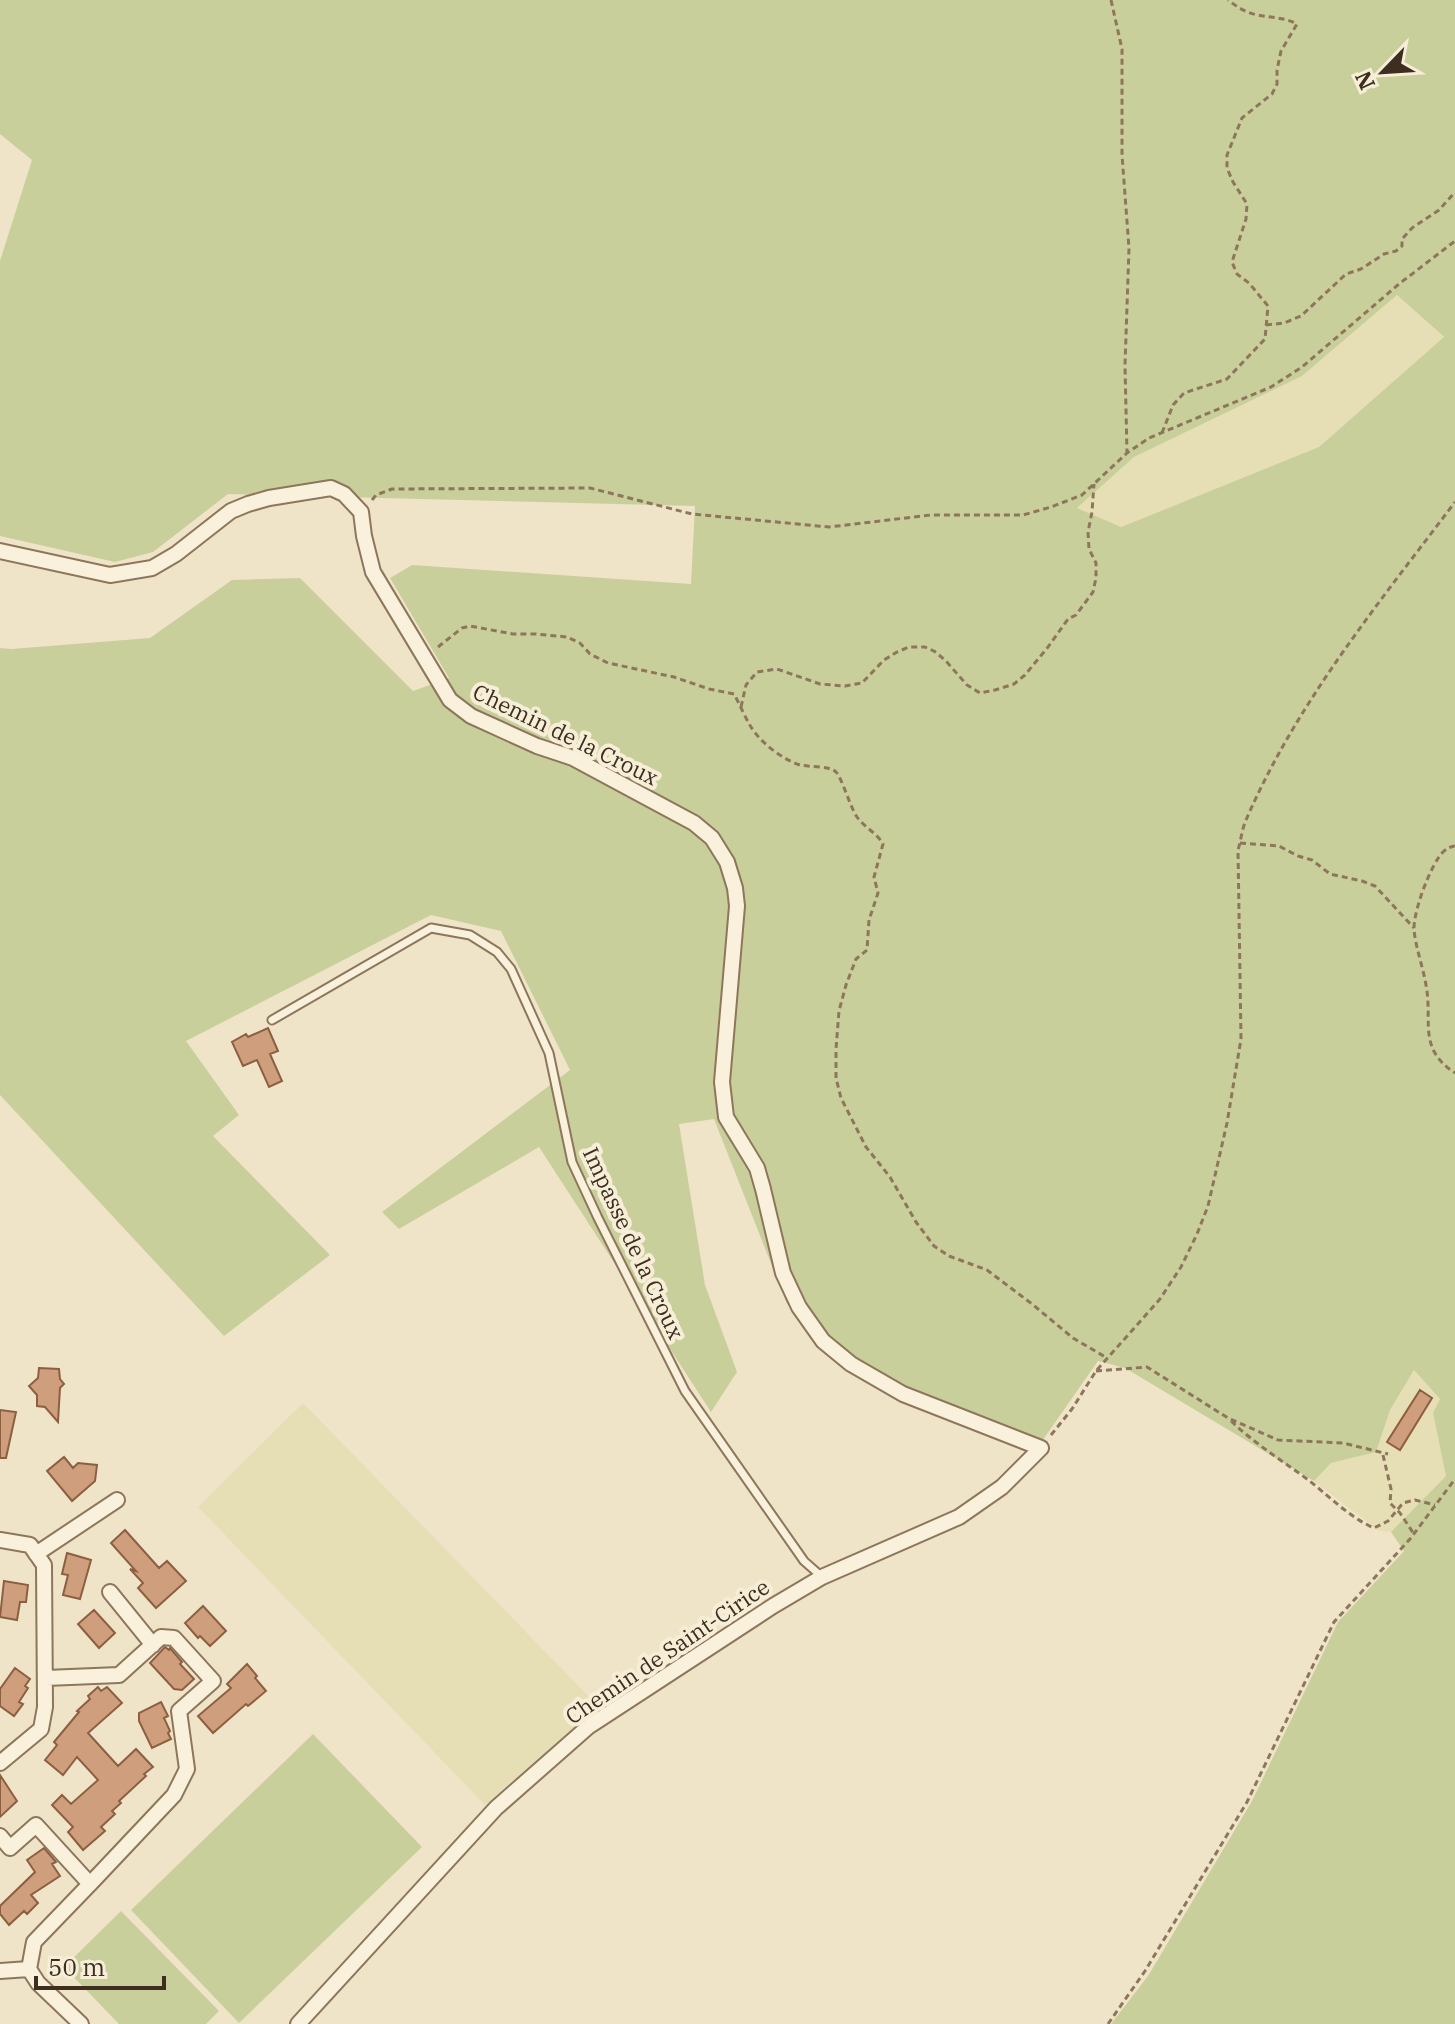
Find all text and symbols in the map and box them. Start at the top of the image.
north arrow [1343,32,1423,112]
text: N [1348,67,1381,95]
street label: Chemin de la Croux [468,676,664,792]
street label: Impasse de la Croux [577,1142,691,1344]
street label: Chemin de Saint-Cirice [559,1572,775,1730]
scale bar [36,1940,164,1990]
text: 50 m [48,1951,105,1983]

